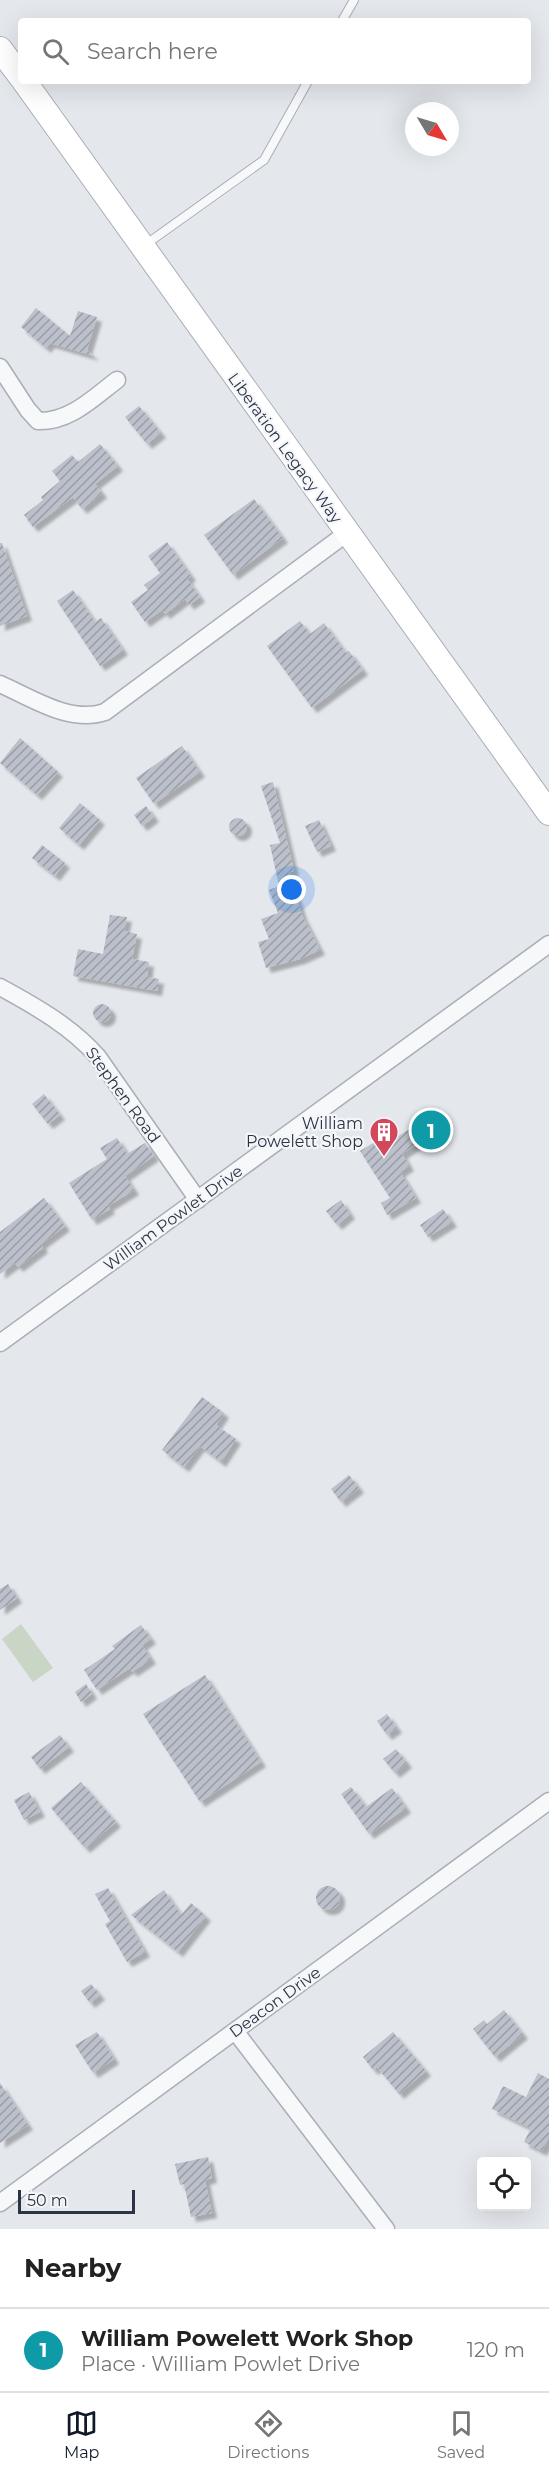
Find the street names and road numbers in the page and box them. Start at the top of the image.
street label: Liberation Legacy Way [224,369,346,527]
street label: Stephen Road [82,1043,164,1147]
street label: William Powlet Drive [100,1161,246,1275]
street label: Deacon Drive [226,1963,324,2041]

